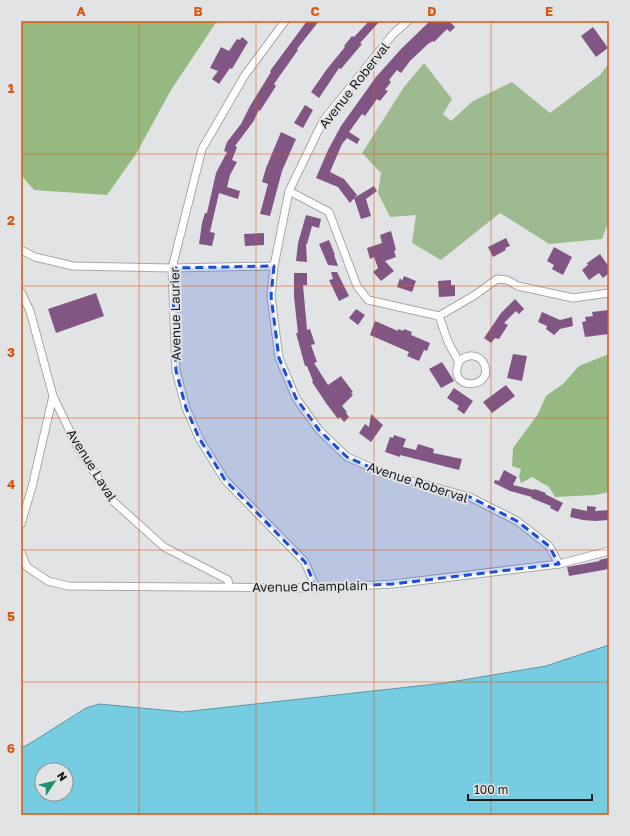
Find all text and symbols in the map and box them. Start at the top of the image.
text: A [76,3,86,19]
text: B [193,3,203,19]
text: C [310,3,320,19]
text: D [427,3,437,19]
text: E [545,3,553,19]
street label: Avenue Roberval [315,39,393,131]
text: 1 [8,80,15,96]
text: 2 [7,212,15,228]
street label: Avenue Laurier [166,267,184,361]
text: 3 [7,344,15,360]
street label: Avenue Laval [63,426,121,504]
street label: Avenue Roberval [366,458,470,506]
text: 4 [7,476,15,492]
street label: Avenue Champlain [252,577,368,595]
text: 5 [7,608,15,624]
text: 6 [7,740,15,756]
north arrow [34,762,74,802]
text: N [55,769,70,783]
scale bar [468,776,592,802]
text: 100 m [474,782,508,797]

